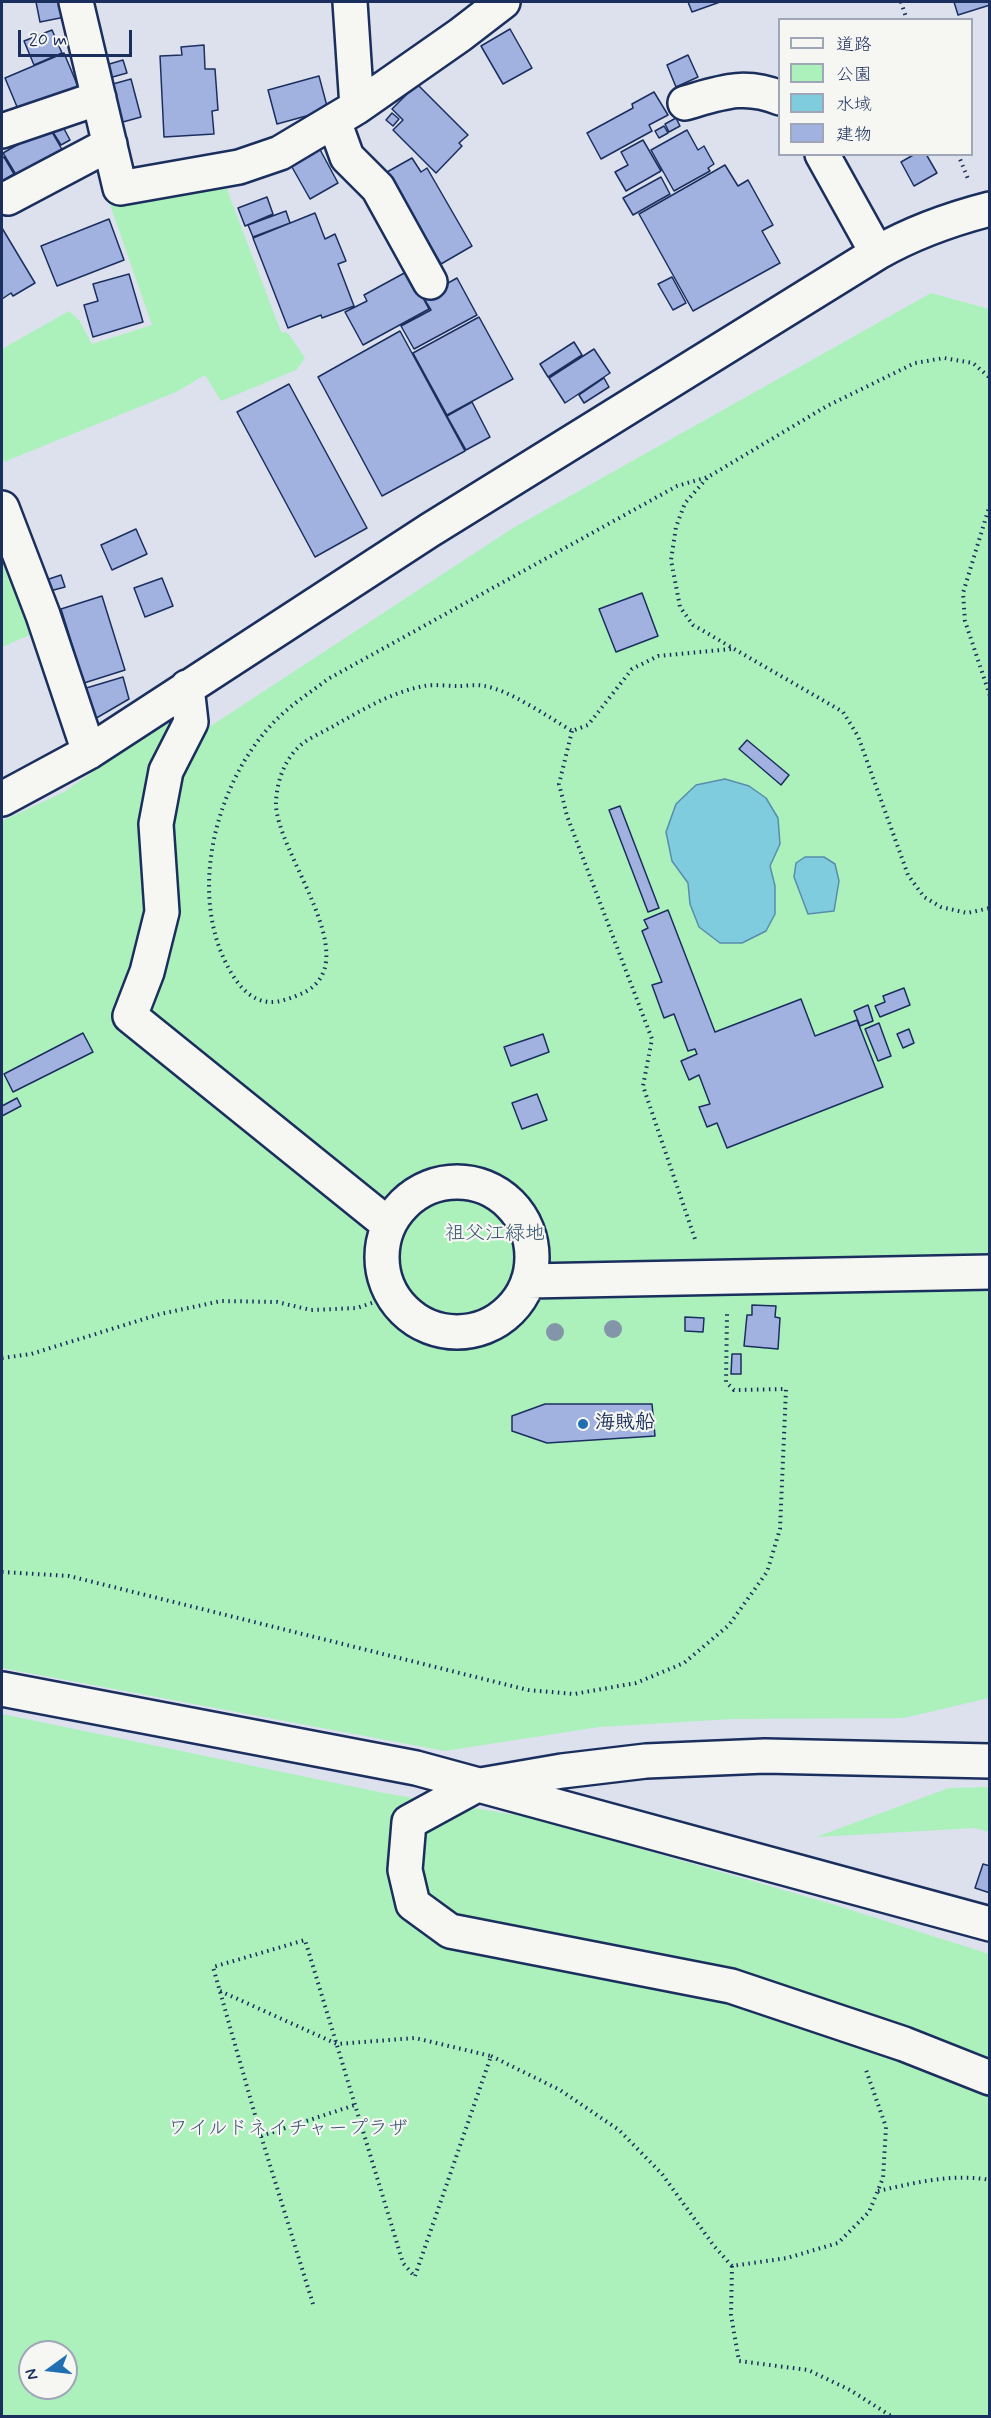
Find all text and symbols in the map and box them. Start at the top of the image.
scale bar [21,18,135,56]
legend [778,18,973,156]
text: 20 m [29,28,67,52]
text: 道路 [836,33,872,57]
text: 公園 [836,63,872,87]
text: 水域 [836,93,872,117]
text: 建物 [836,123,872,147]
park label: 祖父江緑地 [445,1223,545,1247]
place label: 海賊船 [595,1412,655,1436]
marker: 海賊船 [576,1417,590,1431]
park label: ワイルドネイチャープラザ [168,2118,408,2142]
north arrow [18,2340,78,2400]
text: N [21,2366,44,2382]

